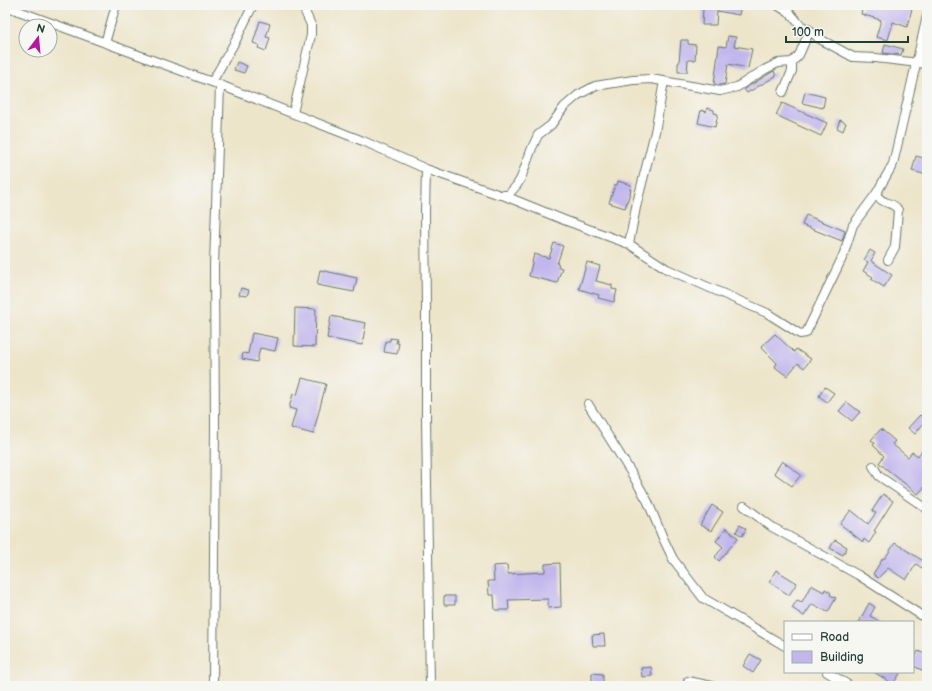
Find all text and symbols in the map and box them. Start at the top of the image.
north arrow [18,18,58,58]
scale bar [786,18,908,44]
text: N [35,21,46,36]
text: 100 m [792,25,824,40]
legend [784,621,914,673]
text: Road [820,630,849,645]
text: Building [820,650,864,665]

